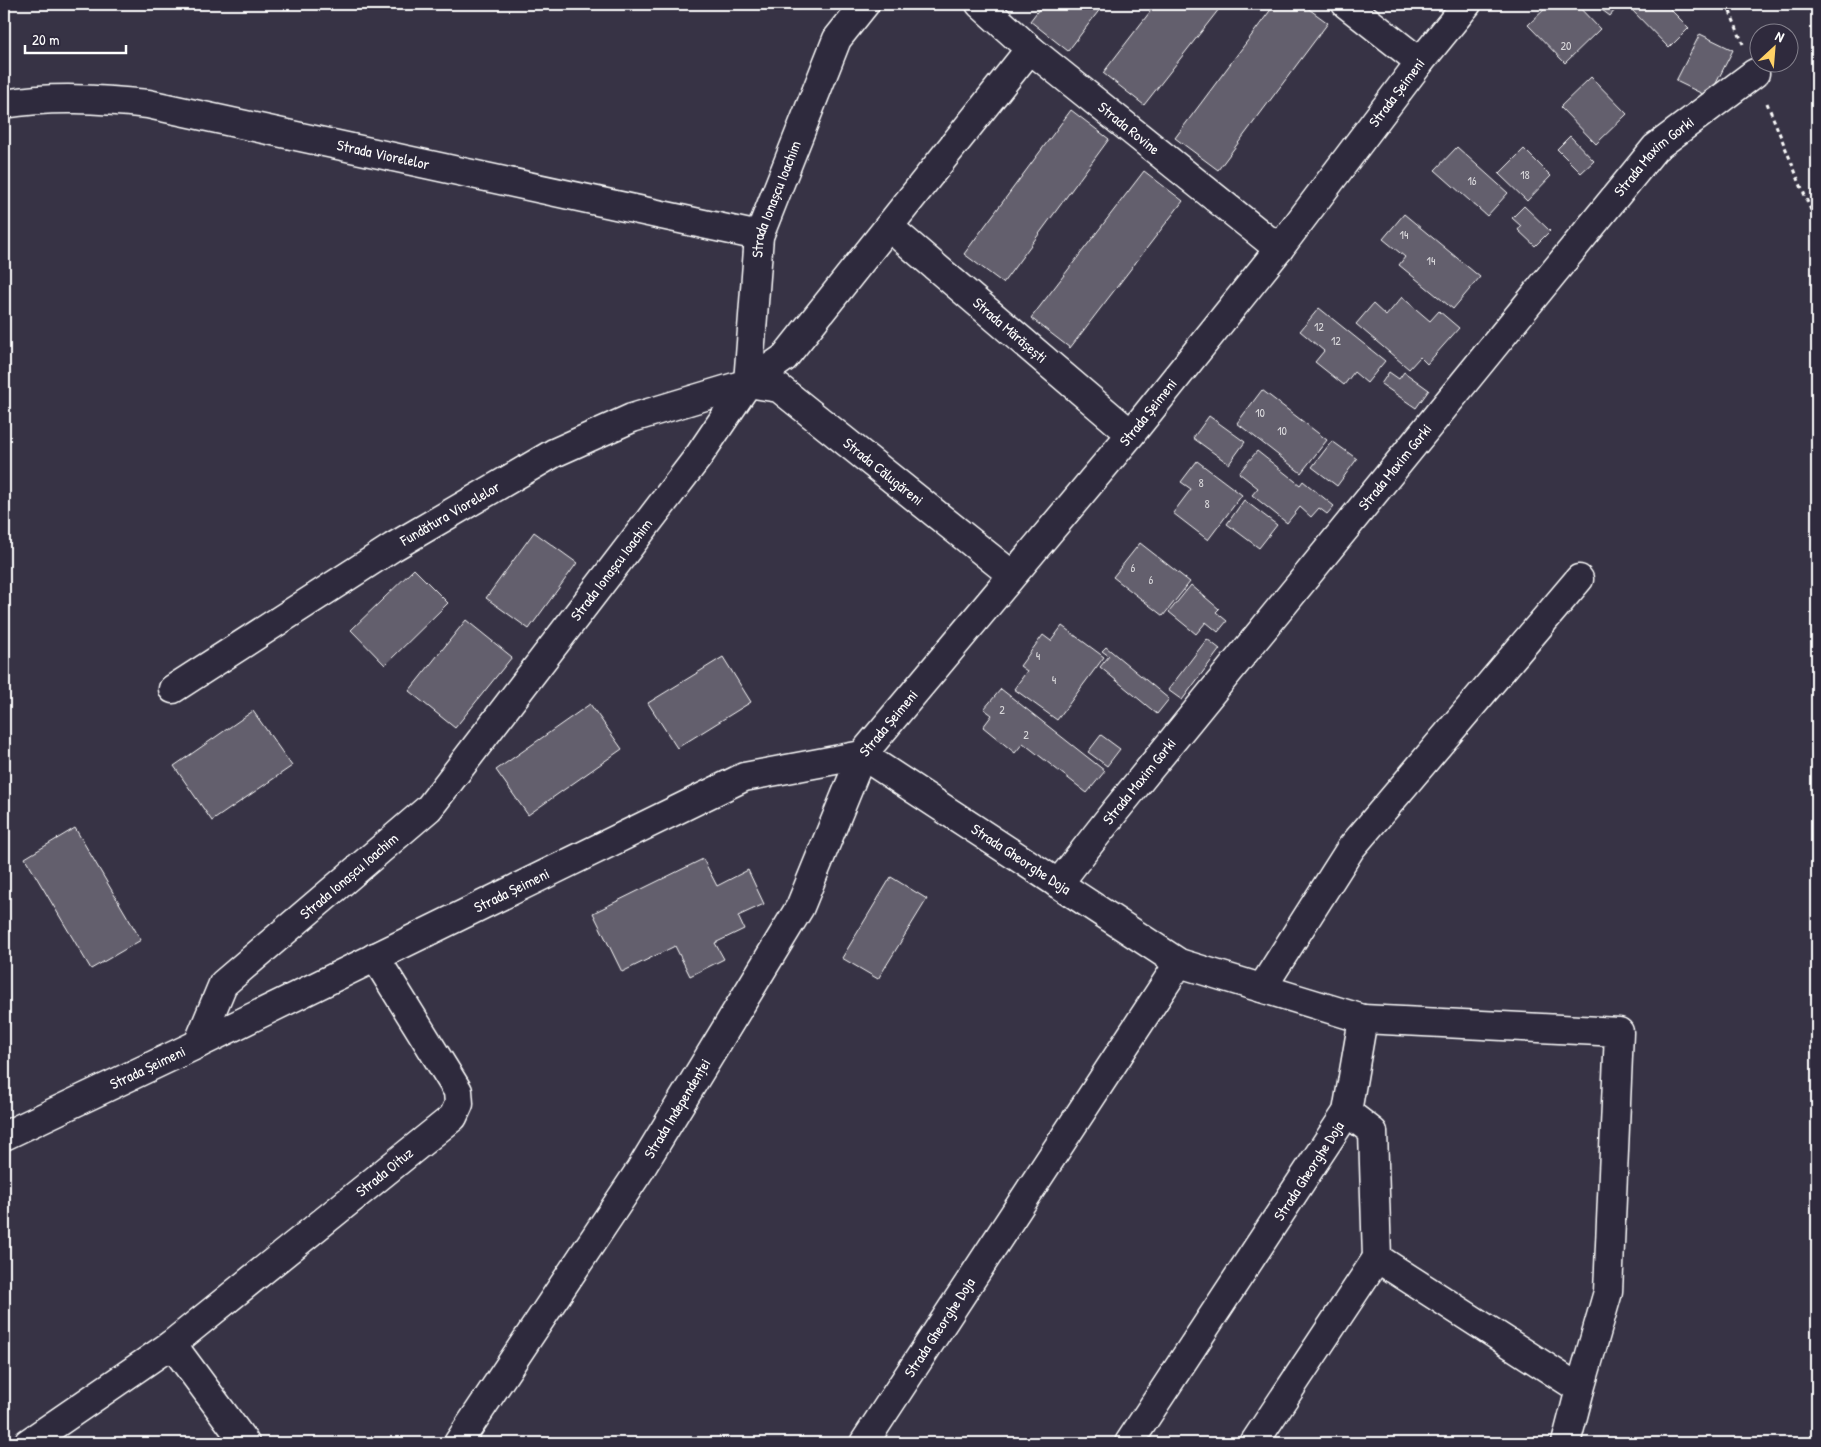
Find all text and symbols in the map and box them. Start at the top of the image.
scale bar [25,22,126,54]
north arrow [1748,22,1798,72]
text: N [1772,26,1788,46]
text: 20 m [32,29,59,50]
house number: 20 [1561,37,1572,54]
street label: Strada Șeimeni [1364,53,1429,131]
street label: Strada Rovine [1094,97,1165,159]
street label: Strada Maxim Gorki [1609,111,1698,201]
street label: Strada Viorelelor [335,134,432,175]
street label: Strada Ionașcu Ioachim [746,137,806,258]
house number: 18 [1520,166,1530,183]
house number: 16 [1467,172,1477,189]
house number: 14 [1400,226,1409,243]
house number: 14 [1427,252,1436,269]
street label: Strada Mărășești [969,292,1052,368]
house number: 12 [1314,318,1324,335]
house number: 12 [1331,332,1341,349]
street label: Strada Șeimeni [1114,374,1182,450]
house number: 10 [1255,404,1265,421]
street label: Strada Maxim Gorki [1353,419,1436,515]
house number: 10 [1277,422,1287,439]
street label: Strada Călugăreni [839,433,928,510]
house number: 8 [1198,474,1204,491]
street label: Fundătura Viorelelor [395,476,504,551]
house number: 8 [1204,495,1210,512]
street label: Strada Ionașcu Ioachim [565,514,657,625]
house number: 6 [1131,559,1136,576]
house number: 6 [1149,571,1154,588]
house number: 4 [1036,647,1041,664]
house number: 4 [1052,671,1057,688]
street label: Strada Șeimeni [854,685,922,761]
house number: 2 [999,701,1005,718]
house number: 2 [1023,726,1029,743]
street label: Strada Maxim Gorki [1097,733,1181,829]
street label: Strada Gheorghe Doja [967,818,1075,899]
street label: Strada Ionașcu Ioachim [295,828,403,924]
street label: Strada Șeimeni [470,863,553,917]
street label: Strada Șeimeni [106,1040,189,1094]
street label: Strada Independenței [638,1054,715,1162]
street label: Strada Gheorghe Doja [1268,1117,1349,1225]
street label: Strada Oituz [351,1142,418,1202]
street label: Strada Gheorghe Doja [899,1273,980,1381]

